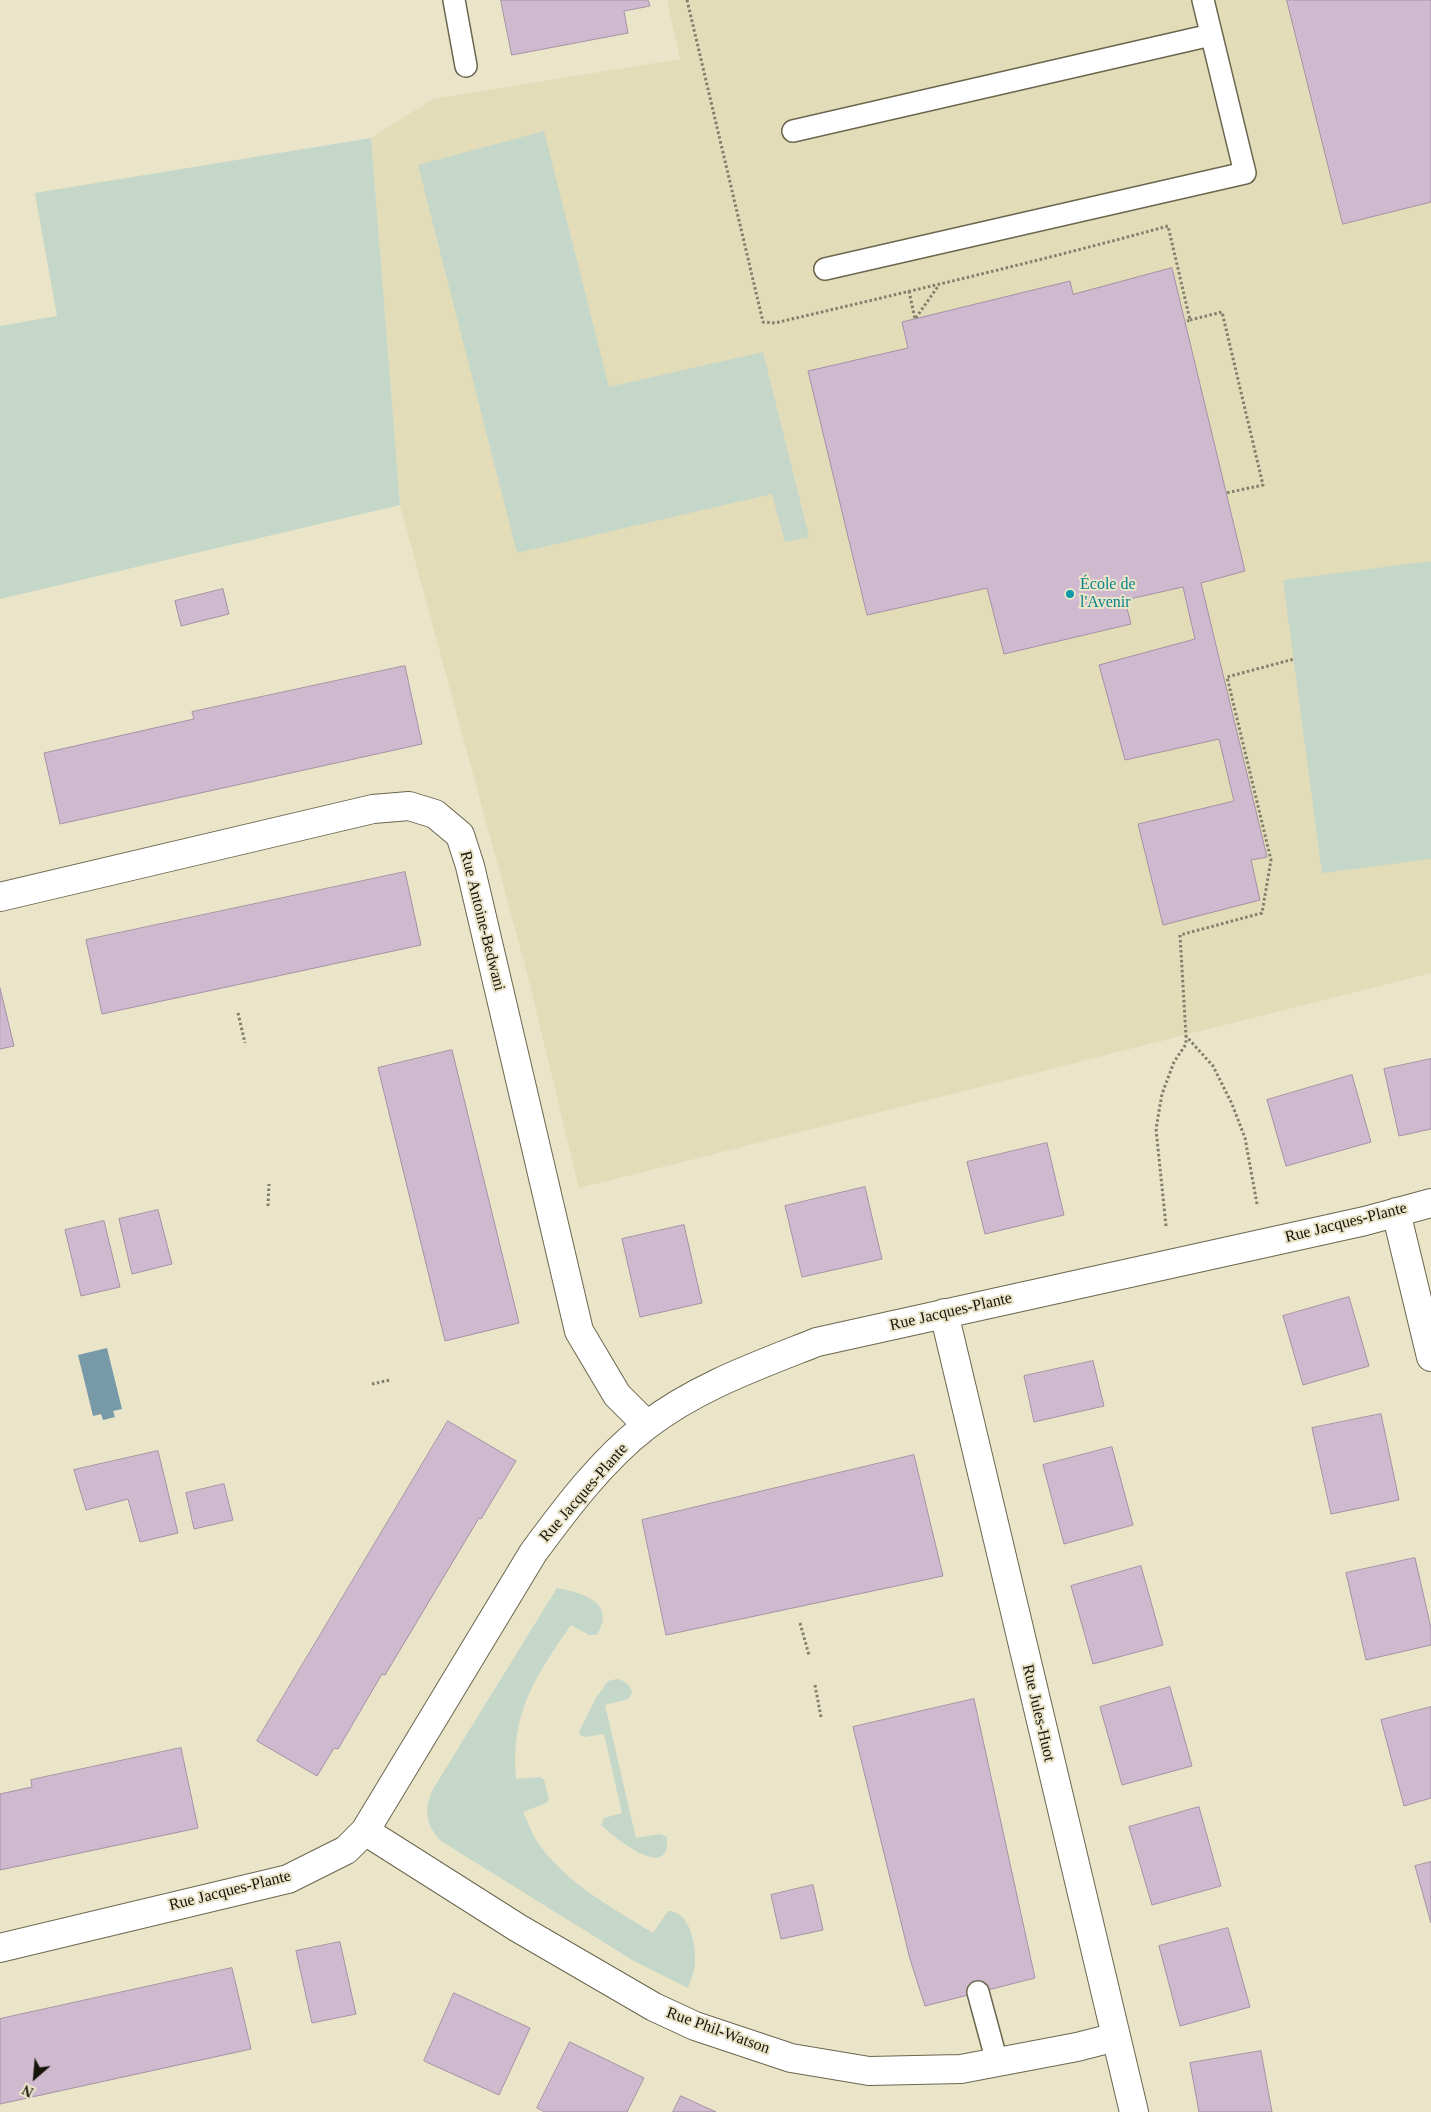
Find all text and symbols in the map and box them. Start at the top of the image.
place label: École de l'Avenir [1080,575,1136,613]
marker: École de l'Avenir [1064,588,1076,600]
street label: Rue Antoine-Bedwani [455,849,509,993]
street label: Rue Jacques-Plante [1283,1199,1409,1247]
street label: Rue Jacques-Plante [888,1289,1014,1335]
street label: Rue Jacques-Plante [536,1440,632,1546]
street label: Rue Jules-Huot [1017,1663,1059,1763]
street label: Rue Jacques-Plante [167,1867,293,1915]
street label: Rue Phil-Watson [664,2003,772,2059]
north arrow [10,2052,60,2102]
text: N [20,2082,36,2100]

